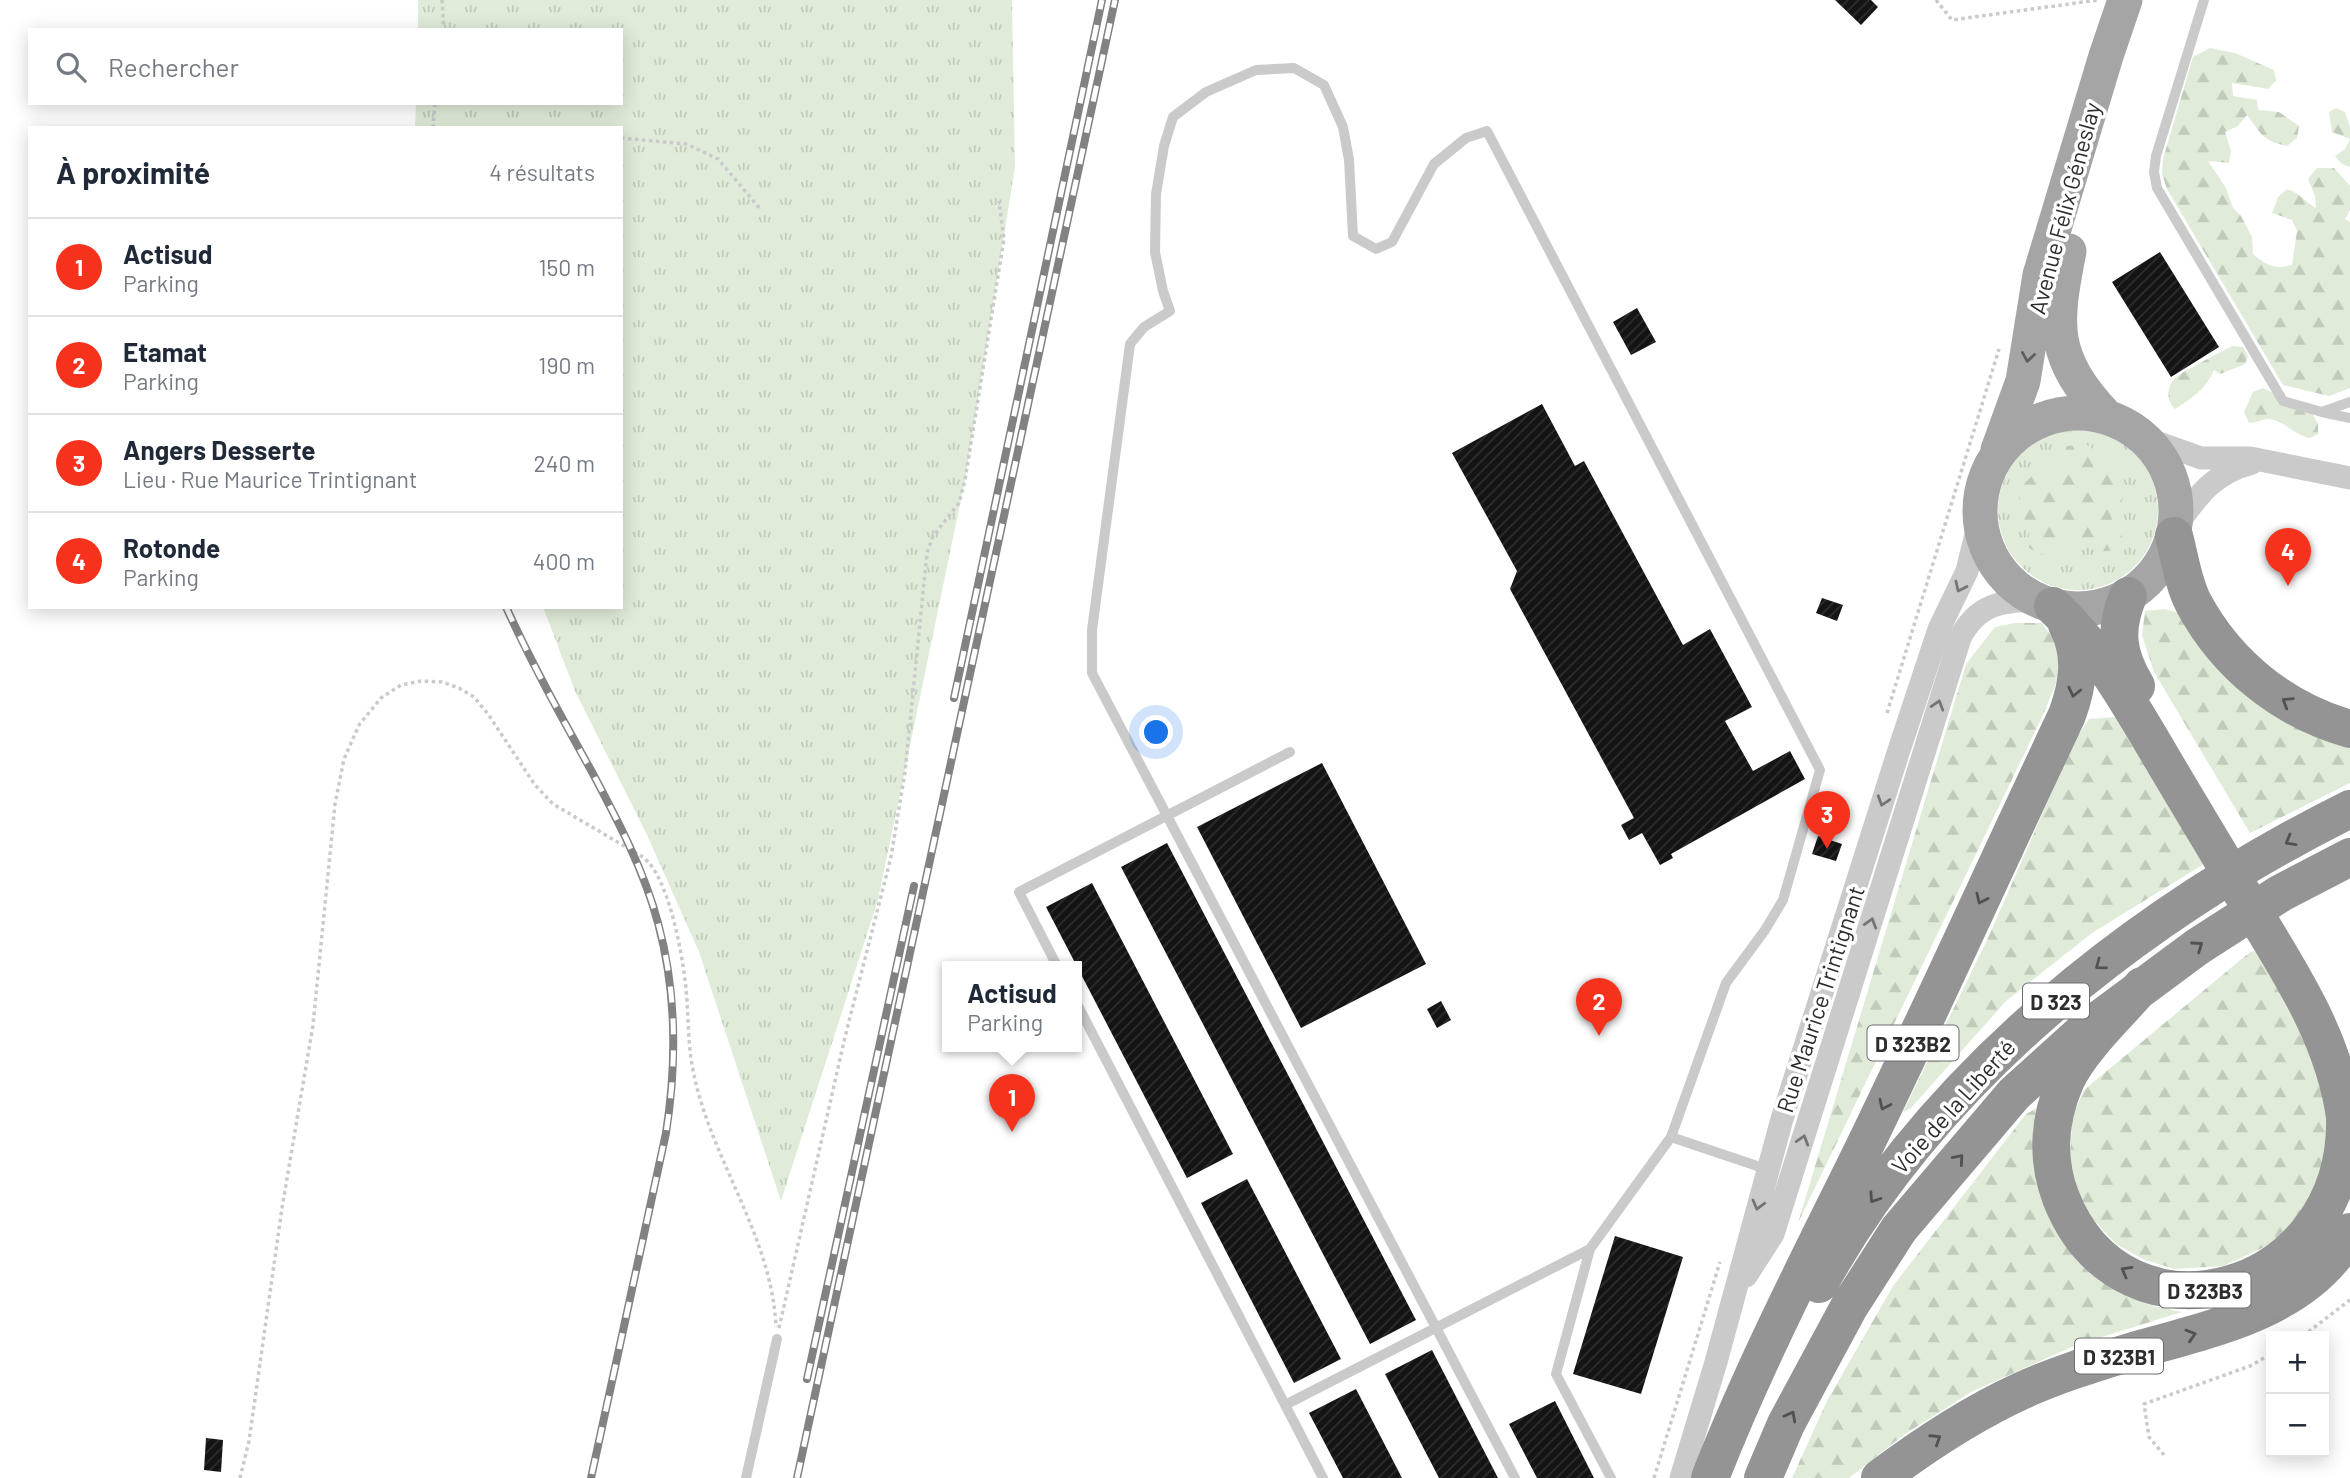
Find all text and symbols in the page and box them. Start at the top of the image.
search box [28,28,623,105]
icon: search [52,48,90,86]
text: Rechercher [108,51,239,82]
street label: Avenue Félix Géneslay [2022,99,2106,317]
text: À proximité [56,154,210,190]
text: 4 résultats [489,158,595,186]
text: Actisud [123,238,212,269]
text: 1 [75,253,83,281]
text: 150 m [539,253,595,281]
text: Parking [123,269,199,297]
text: Etamat [123,336,207,367]
text: 2 [73,351,85,379]
text: 190 m [538,351,595,379]
one-way arrow [2021,351,2036,363]
text: Parking [123,367,199,395]
text: Angers Desserte [123,434,316,465]
text: 3 [73,449,85,477]
text: 240 m [533,449,595,477]
text: Lieu · Rue Maurice Trintignant [123,465,417,493]
pin: 4 [2265,528,2311,586]
text: Rotonde [123,532,220,563]
text: 4 [72,547,86,575]
text: 400 m [533,547,595,575]
text: Parking [123,563,199,591]
one-way arrow [1954,580,1968,592]
one-way arrow [2068,686,2082,698]
one-way arrow [2282,698,2295,711]
one-way arrow [1930,700,1945,712]
your location [1139,715,1173,749]
pin: 3 [1804,791,1850,849]
one-way arrow [1876,794,1891,806]
one-way arrow [2284,833,2297,846]
street label: Rue Maurice Trintignant [1770,882,1870,1116]
one-way arrow [1975,892,1989,904]
one-way arrow [1862,917,1877,929]
one-way arrow [2190,942,2203,955]
one-way arrow [2095,957,2107,970]
popup [942,961,1082,1052]
text: Actisud [967,977,1057,1008]
pin: 2 [1576,978,1622,1036]
road number: D 323 [2023,984,2089,1018]
text: Parking [967,1008,1043,1036]
road number: D 323B2 [1868,1026,1958,1060]
street label: Voie de la Liberté [1885,1033,2021,1179]
pin: 1 [989,1074,1035,1132]
one-way arrow [1878,1097,1892,1110]
one-way arrow [1795,1134,1809,1146]
one-way arrow [1951,1154,1963,1167]
one-way arrow [1870,1190,1882,1203]
one-way arrow [1752,1199,1766,1211]
one-way arrow [2120,1266,2133,1279]
road number: D 323B3 [2160,1272,2250,1308]
one-way arrow [2184,1328,2196,1343]
map controls [2266,1331,2329,1457]
button: + [2266,1331,2329,1394]
road number: D 323B1 [2075,1338,2163,1374]
button: − [2266,1394,2329,1457]
one-way arrow [1782,1411,1796,1423]
one-way arrow [1928,1434,1941,1447]

